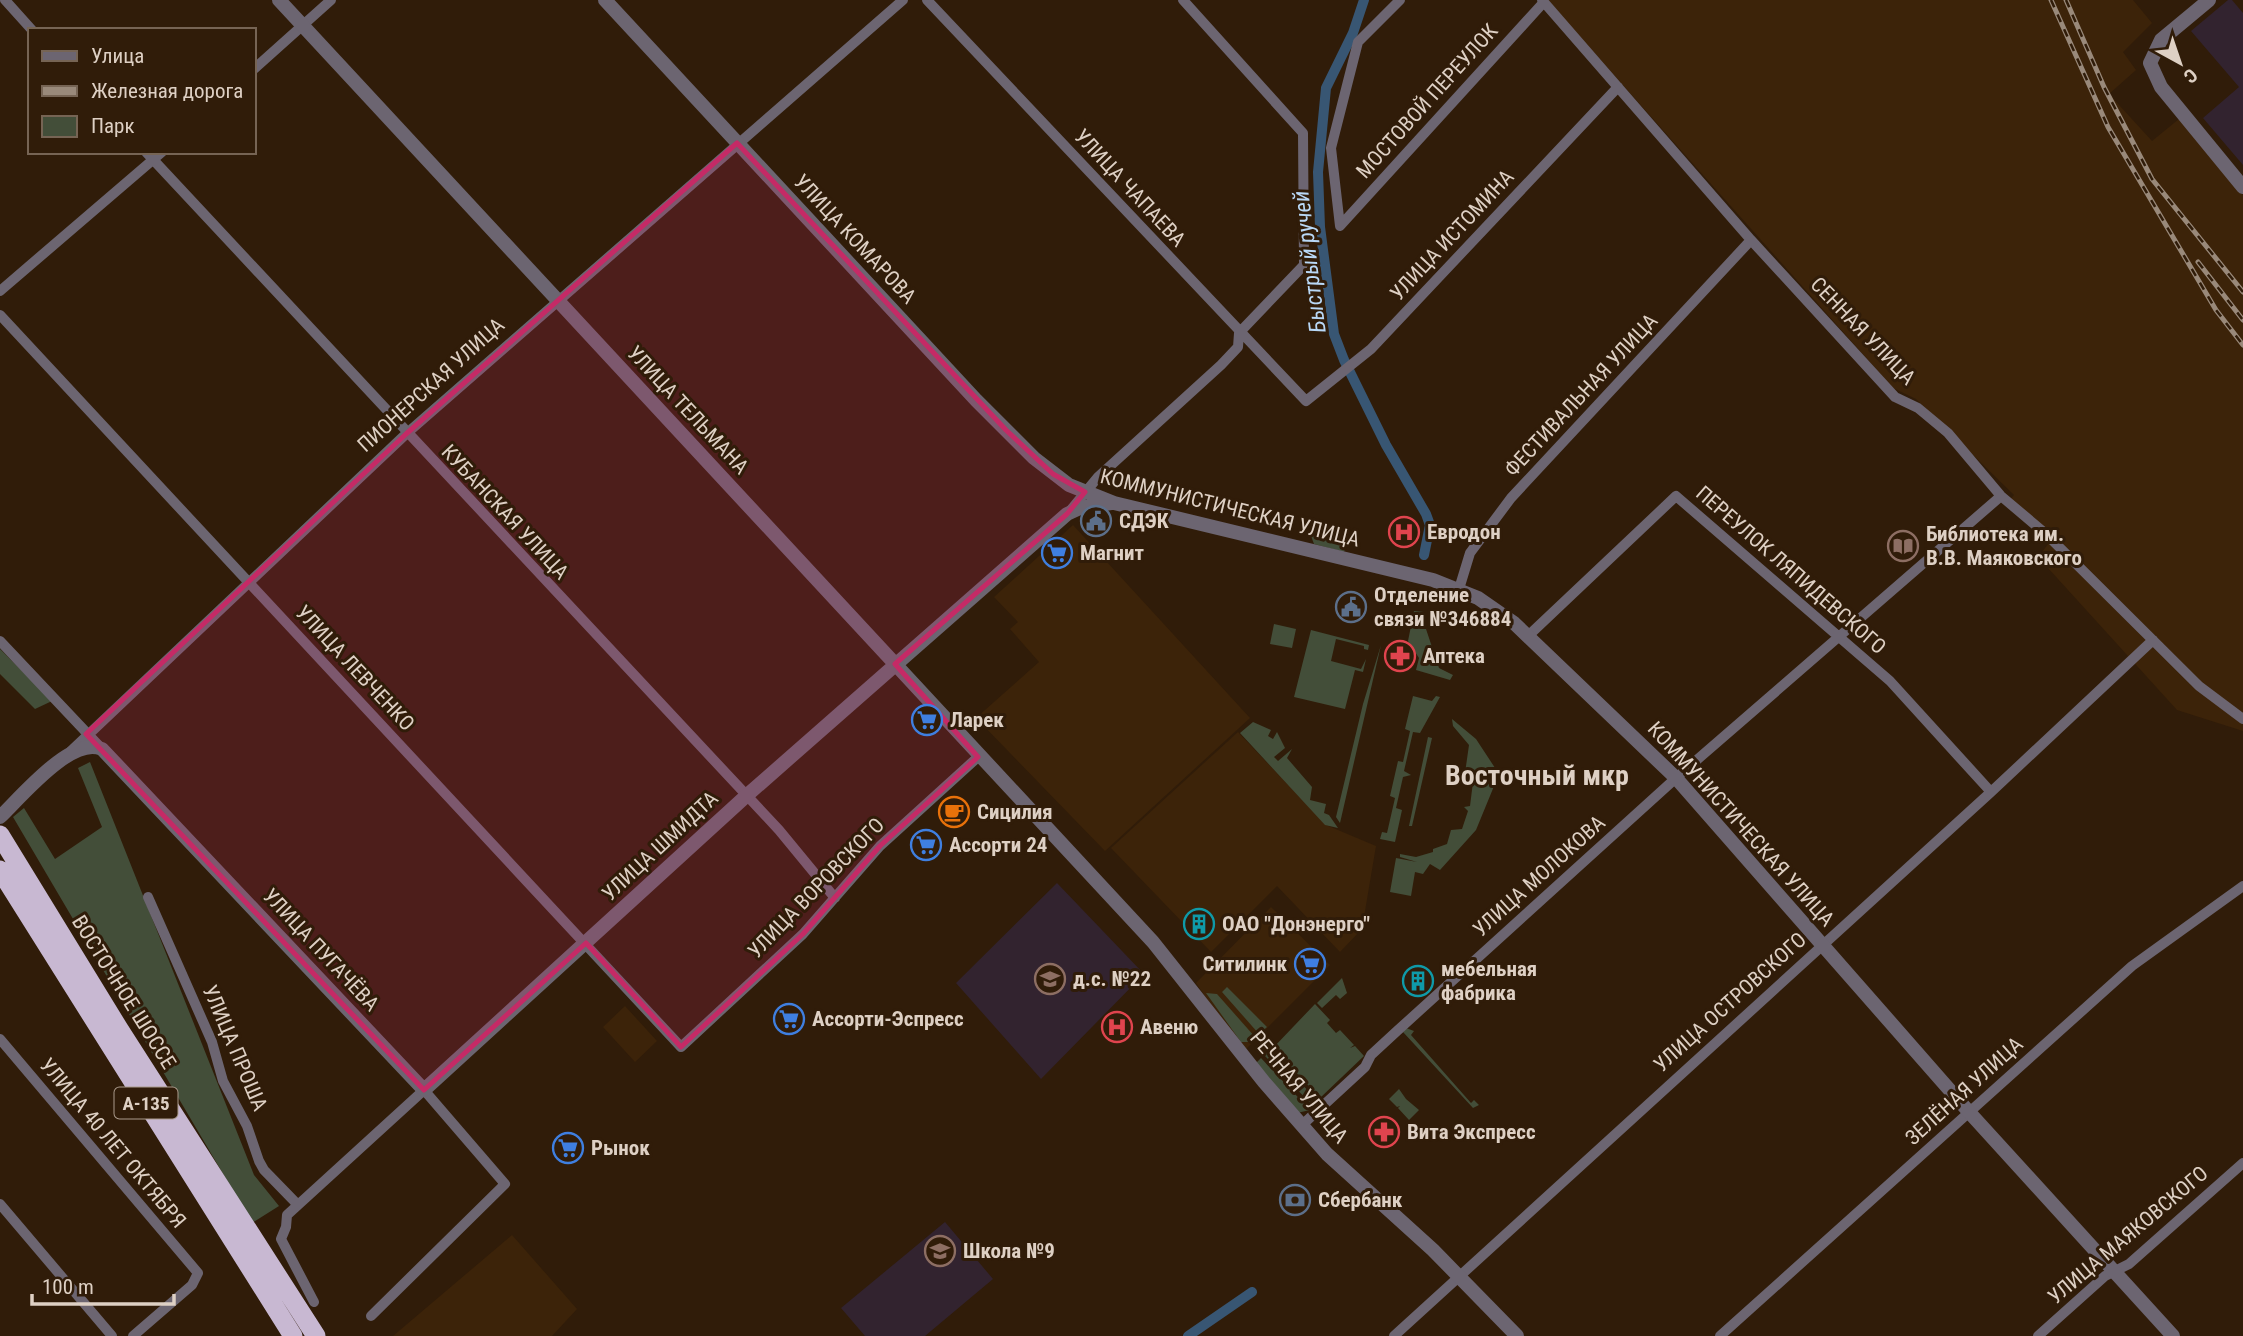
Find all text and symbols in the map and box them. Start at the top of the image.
street label: МОСТОВОЙ ПЕРЕУЛОК [1351,19,1503,183]
legend [28,28,256,154]
north arrow [2145,28,2215,98]
text: Улица [91,44,144,68]
text: С [2179,63,2202,88]
text: Железная дорога [91,79,243,103]
text: Парк [91,114,135,138]
street label: УЛИЦА ЧАПАЕВА [1070,124,1190,252]
street label: УЛИЦА ИСТОМИНА [1385,165,1519,305]
street label: УЛИЦА КОМАРОВА [789,170,921,308]
water label: Быстрый ручей [1287,189,1332,335]
street label: СЕННАЯ УЛИЦА [1806,272,1920,390]
street label: ФЕСТИВАЛЬНАЯ УЛИЦА [1500,309,1662,481]
street label: ПИОНЕРСКАЯ УЛИЦА [353,313,509,457]
street label: УЛИЦА ТЕЛЬМАНА [622,341,754,479]
street label: КУБАНСКАЯ УЛИЦА [437,440,573,584]
street label: КОММУНИСТИЧЕСКАЯ УЛИЦА [1098,464,1362,552]
street label: ПЕРЕУЛОК ЛЯПИДЕВСКОГО [1691,481,1891,659]
public building icon: СДЭК [1079,504,1113,538]
place label: СДЭК [1119,509,1169,533]
hospital icon: Евродон [1387,515,1421,549]
place label: Евродон [1427,520,1501,544]
place label: Библиотека им. В.В. Маяковского [1926,522,2082,570]
library icon: Библиотека им. В.В. Маяковского [1886,529,1920,563]
supermarket icon: Магнит [1040,536,1074,570]
place label: Магнит [1080,541,1145,565]
place label: Отделение связи №346884 [1374,583,1511,631]
public building icon: Отделение связи №346884 [1334,590,1368,624]
street label: УЛИЦА ЛЕВЧЕНКО [291,600,419,736]
pharmacy icon: Аптека [1383,639,1417,673]
place label: Аптека [1423,644,1485,668]
supermarket icon: Ларек [910,703,944,737]
place label: Ларек [950,708,1004,732]
street label: КОММУНИСТИЧЕСКАЯ УЛИЦА [1643,717,1839,931]
district label: Восточный мкр [1445,759,1629,792]
street label: УЛИЦА ШМИДТА [597,786,723,906]
cafe icon: Сицилия [937,795,971,829]
place label: Сицилия [977,800,1053,824]
street label: УЛИЦА МОЛОКОВА [1468,811,1610,941]
street label: УЛИЦА ВОРОВСКОГО [743,813,889,963]
supermarket icon: Ассорти 24 [909,828,943,862]
place label: Ассорти 24 [949,833,1047,857]
street label: УЛИЦА ПУГАЧЁВА [258,884,384,1016]
building icon: ОАО "Донэнерго" [1182,907,1216,941]
street label: ВОСТОЧНОЕ ШОССЕ [67,911,181,1073]
place label: ОАО "Донэнерго" [1222,912,1370,936]
street label: УЛИЦА ОСТРОВСКОГО [1649,927,1811,1077]
supermarket icon: Ситилинк [1293,947,1327,981]
place label: Ситилинк [1202,952,1287,976]
place label: мебельная фабрика [1441,957,1537,1005]
school or university icon: д.с. №22 [1033,962,1067,996]
building icon: мебельная фабрика [1401,964,1435,998]
place label: д.с. №22 [1073,967,1151,991]
street label: УЛИЦА ПРОША [198,982,272,1114]
supermarket icon: Ассорти-Эспресс [772,1002,806,1036]
place label: Ассорти-Эспресс [812,1007,964,1031]
hospital icon: Авеню [1100,1010,1134,1044]
place label: Авеню [1140,1015,1199,1039]
street label: РЕЧНАЯ УЛИЦА [1245,1026,1353,1148]
street label: ЗЕЛЁНАЯ УЛИЦА [1901,1032,2027,1150]
street label: УЛИЦА 40 ЛЕТ ОКТЯБРЯ [35,1053,191,1233]
road number: А-135 [114,1088,178,1119]
pharmacy icon: Вита Экспресс [1367,1115,1401,1149]
place label: Вита Экспресс [1407,1120,1536,1144]
supermarket icon: Рынок [551,1131,585,1165]
place label: Рынок [591,1136,650,1160]
street label: УЛИЦА МАЯКОВСКОГО [2043,1161,2213,1309]
bank icon: Сбербанк [1278,1183,1312,1217]
place label: Сбербанк [1318,1188,1403,1212]
school or university icon: Школа №9 [923,1234,957,1268]
place label: Школа №9 [963,1239,1055,1263]
scale bar [32,1262,173,1306]
text: 100 m [42,1275,94,1299]

